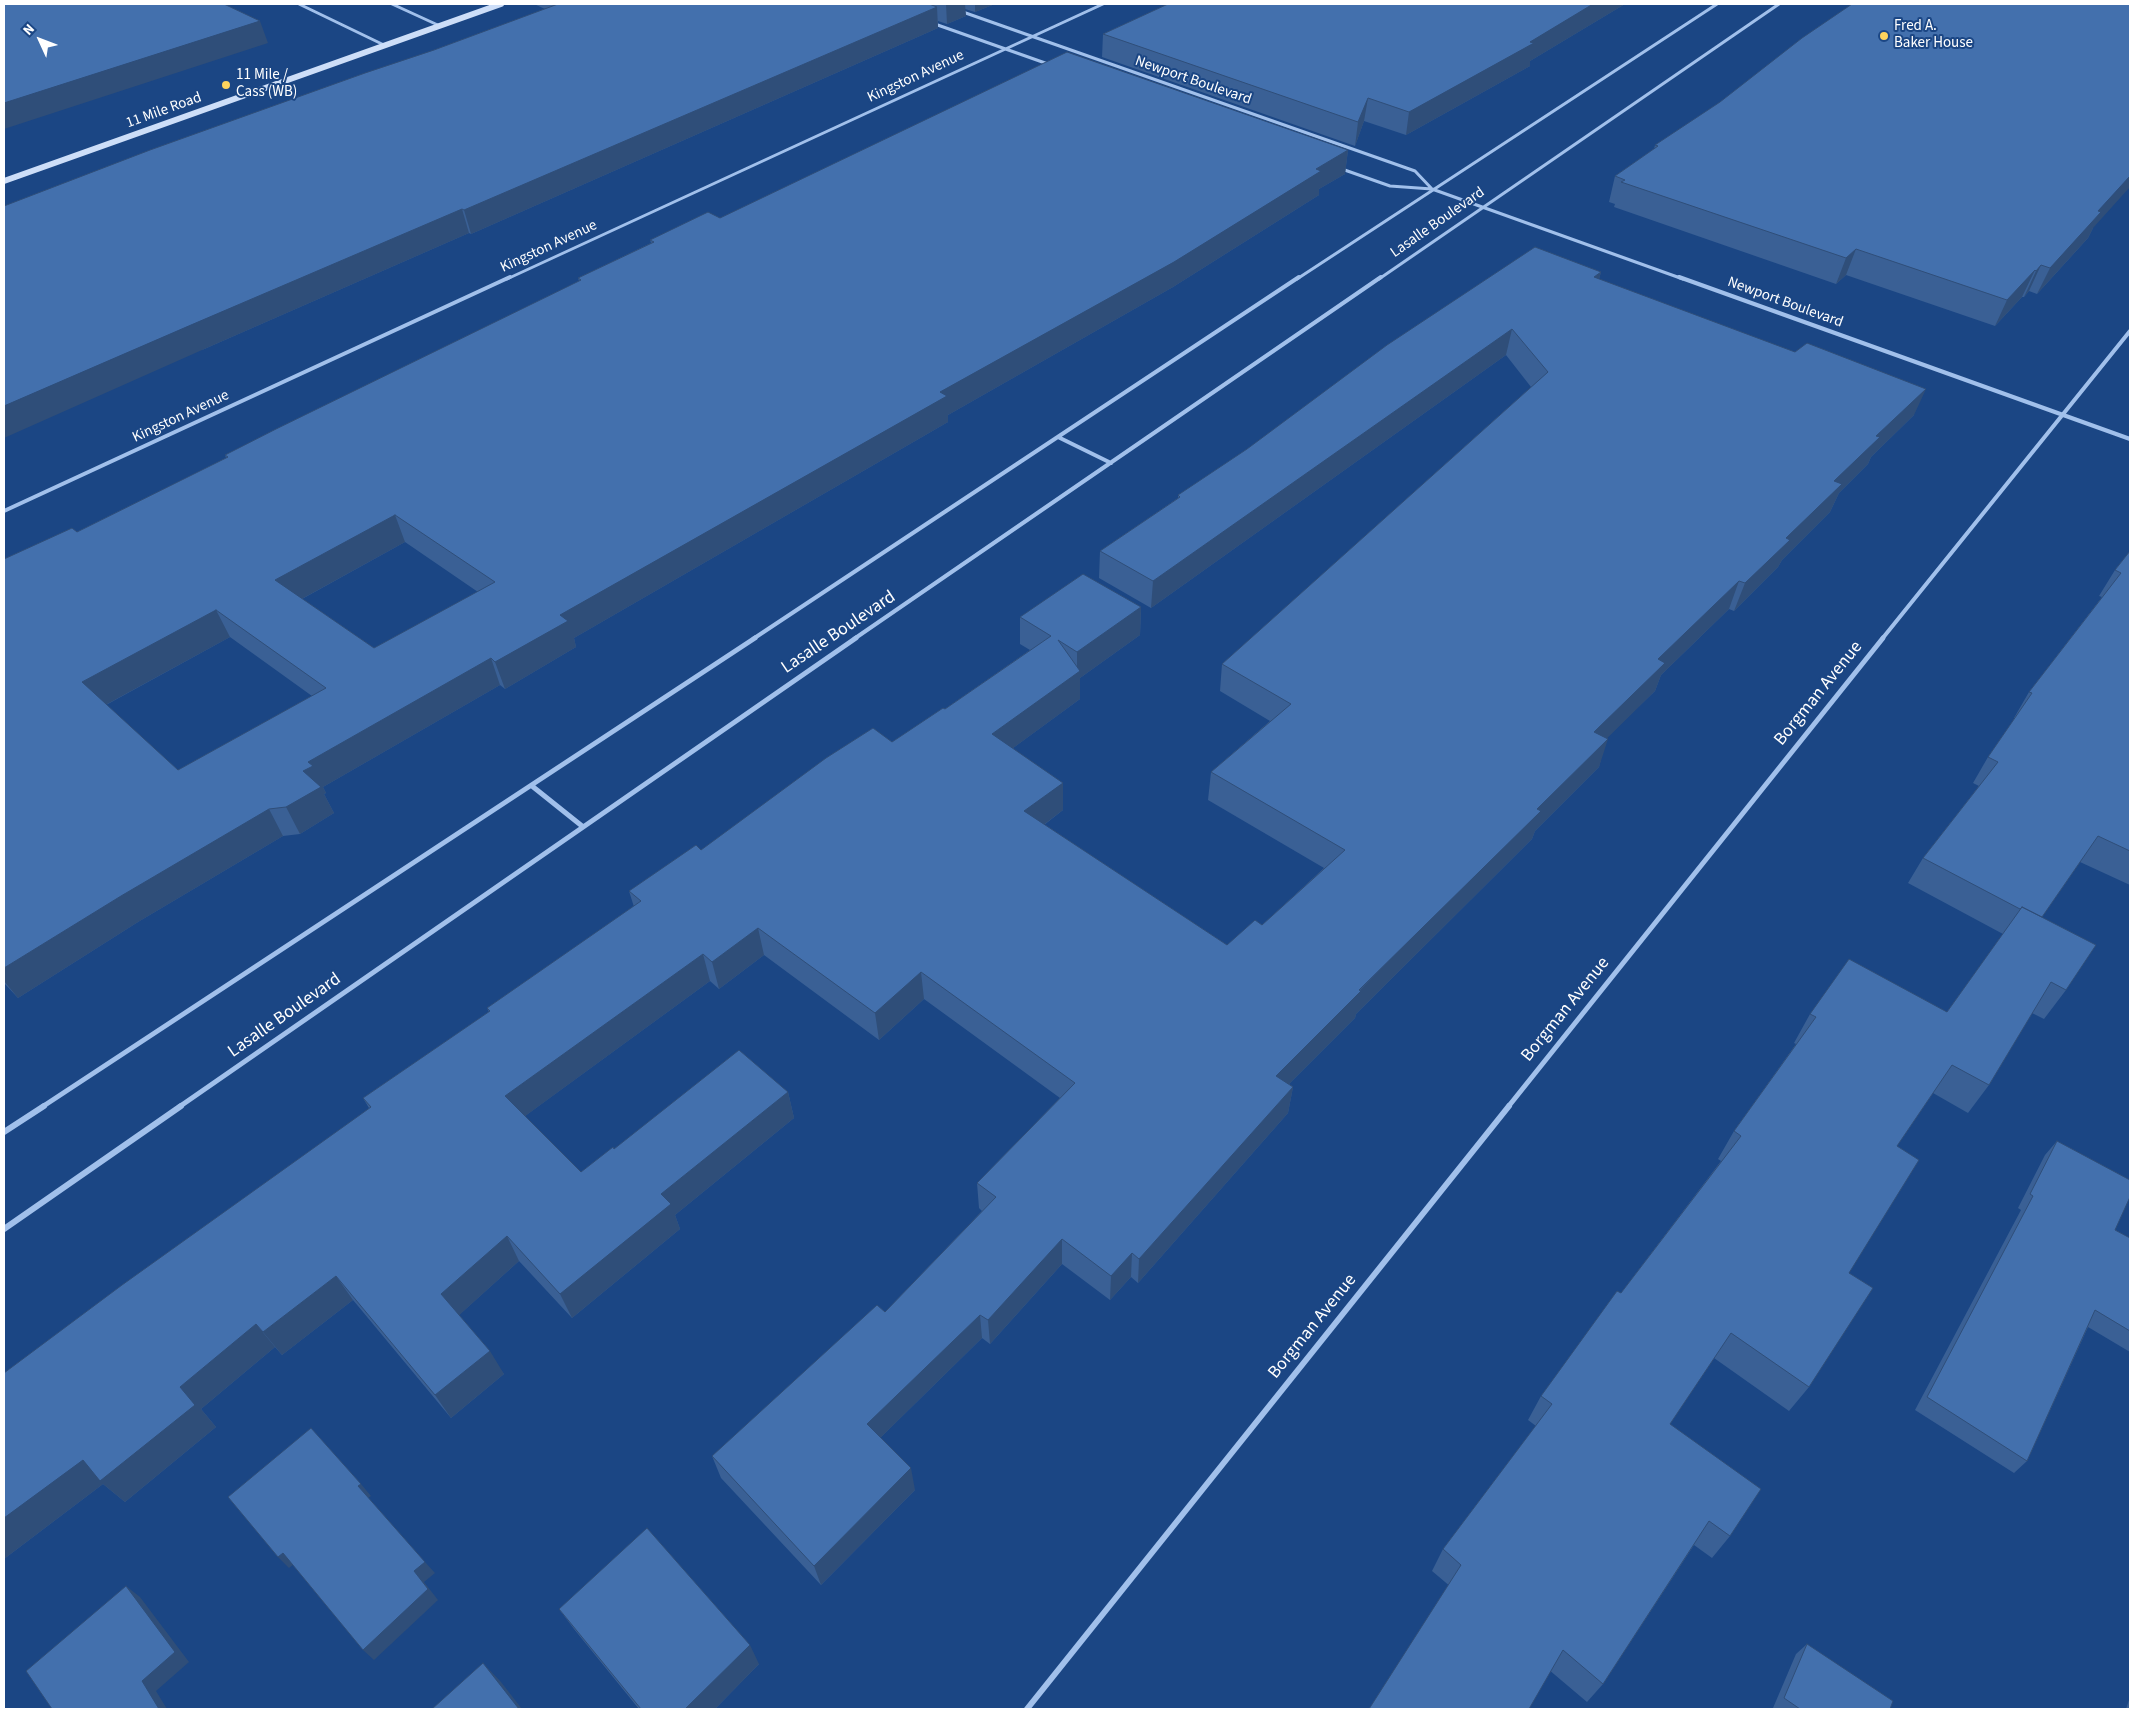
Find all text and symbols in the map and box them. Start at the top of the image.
north arrow [15,15,65,65]
place label: Fred A. Baker House [1894,18,1973,53]
text: N [19,20,40,40]
marker: Fred A. Baker House [1878,30,1890,42]
street label: Kingston Avenue [865,47,967,107]
street label: Newport Boulevard [1132,53,1254,109]
place label: 11 Mile / Cass (WB) [236,67,297,102]
marker: 11 Mile / Cass (WB) [220,79,232,91]
street label: 11 Mile Road [124,89,204,133]
street label: Lasalle Boulevard [1387,184,1489,262]
street label: Kingston Avenue [498,217,600,277]
street label: Newport Boulevard [1725,274,1845,332]
street label: Kingston Avenue [130,387,232,447]
street label: Lasalle Boulevard [778,587,900,679]
street label: Borgman Avenue [1770,637,1868,751]
street label: Borgman Avenue [1517,953,1615,1067]
street label: Lasalle Boulevard [224,969,346,1063]
street label: Borgman Avenue [1264,1270,1362,1384]

